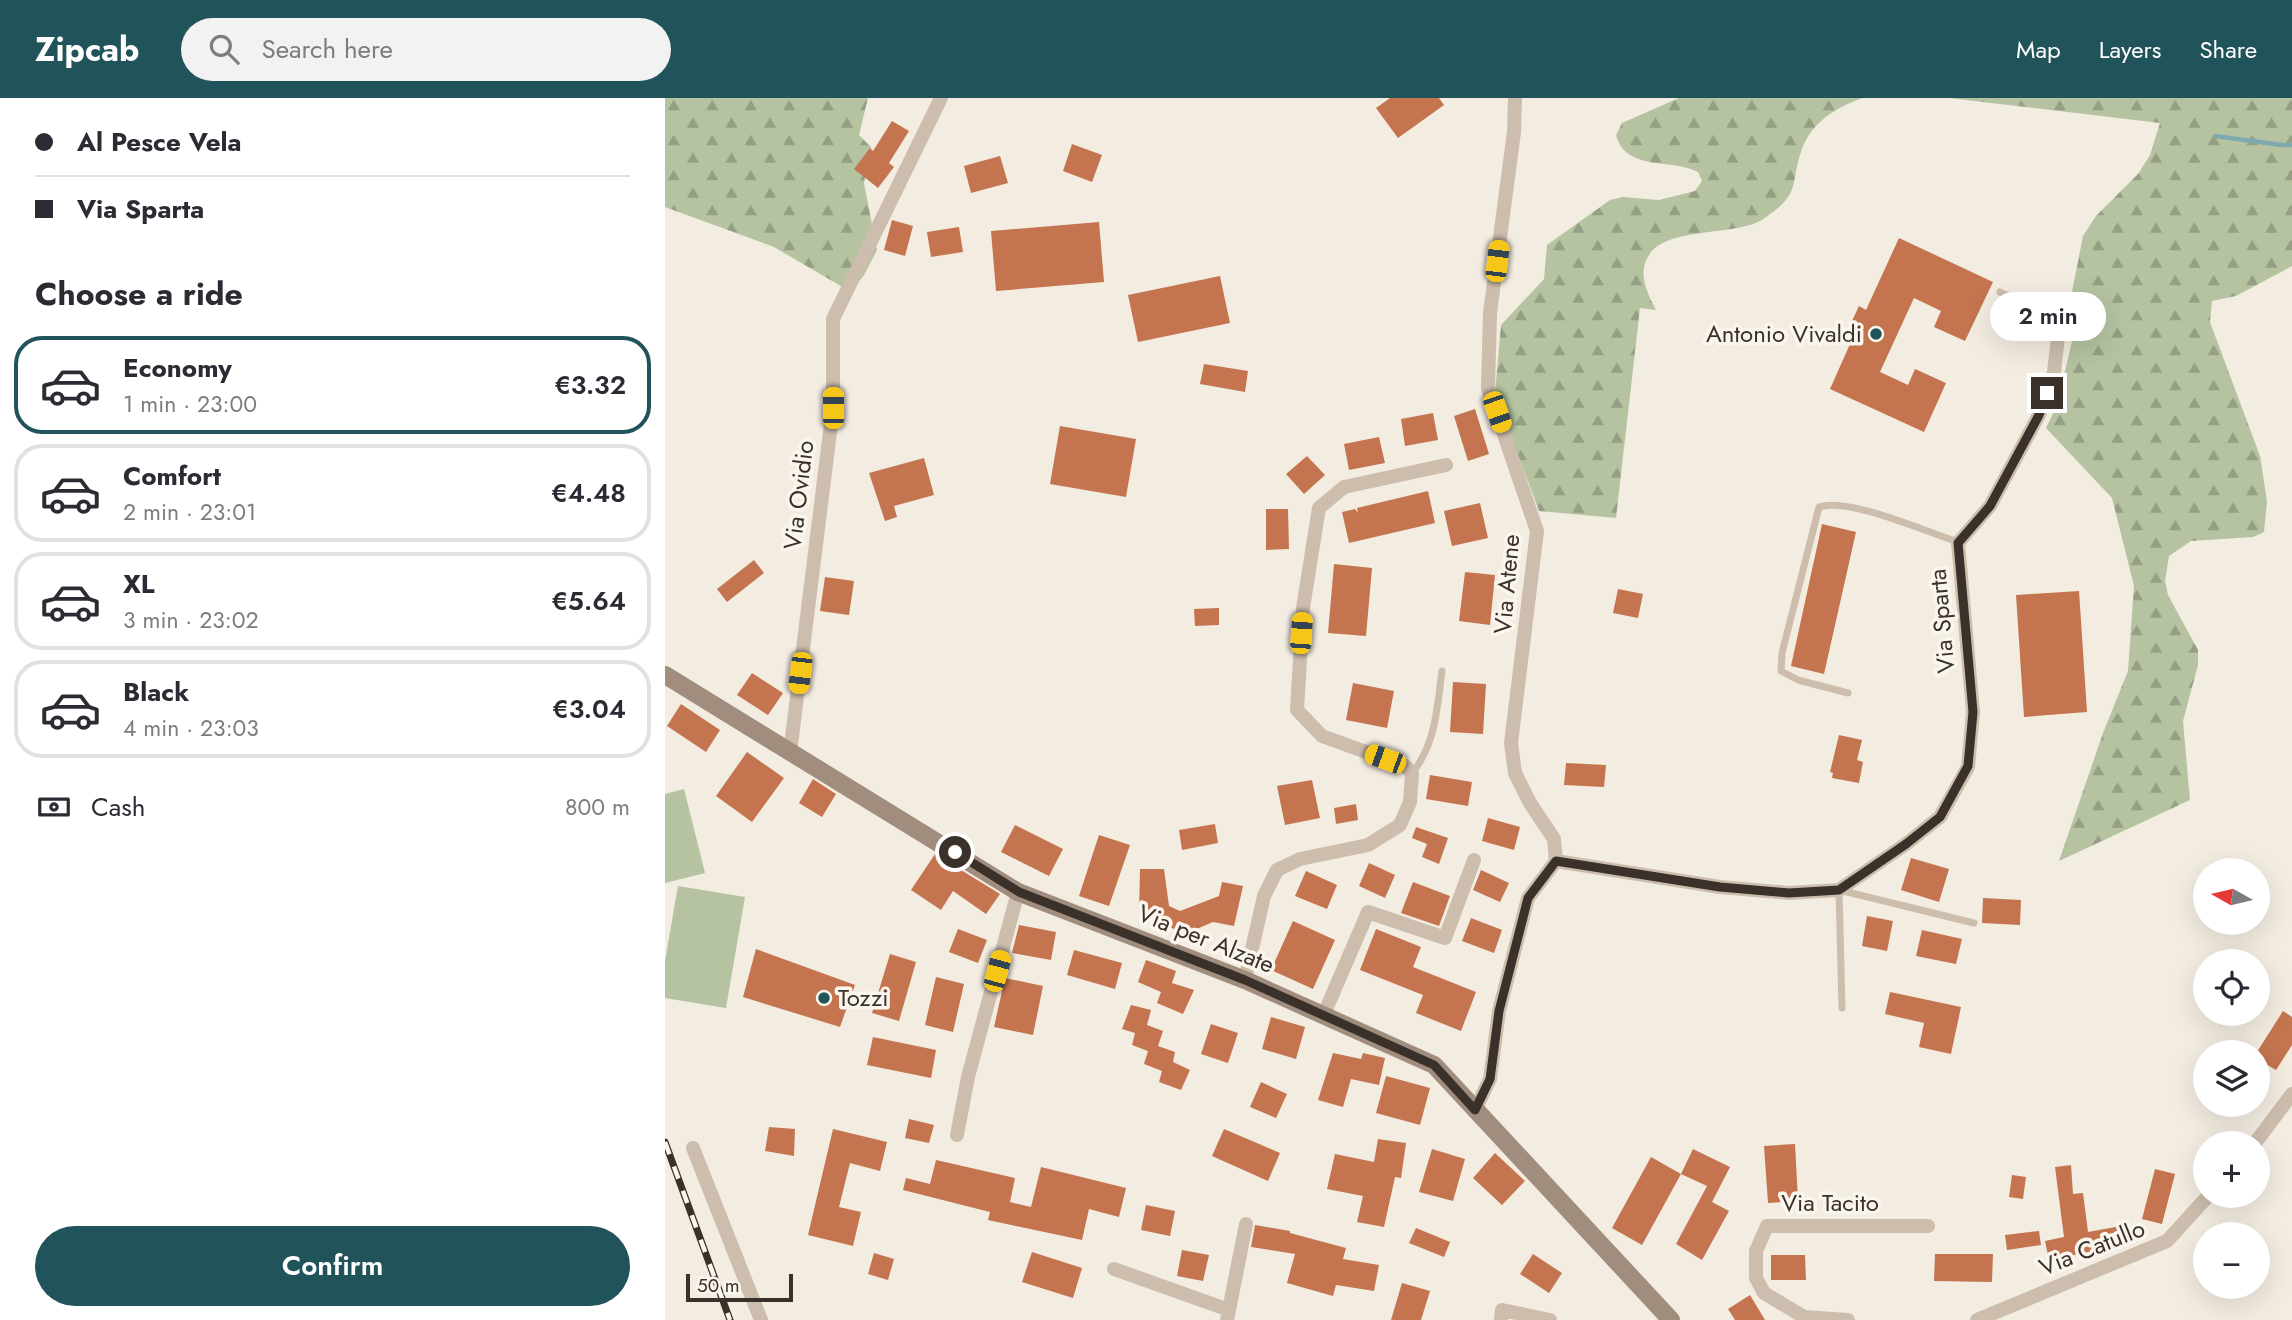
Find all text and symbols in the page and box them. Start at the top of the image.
search box [181,18,671,81]
text: Zipcab [35,26,139,73]
icon: search [205,30,243,68]
text: Search here [261,30,393,68]
text: Map [2016,32,2061,67]
text: Layers [2099,32,2161,67]
text: Share [2199,32,2257,67]
text: Al Pesce Vela [77,123,242,161]
text: Via Sparta [77,190,204,228]
car [1485,239,1510,283]
text: Choose a ride [35,271,243,317]
callout: 2 min [1989,292,2105,341]
text: 2 min [2018,299,2078,333]
place label: Antonio Vivaldi [1706,316,1862,351]
marker: Antonio Vivaldi [1868,326,1884,342]
text: Economy [123,349,232,387]
icon: car [39,354,102,417]
text: €3.32 [554,366,626,404]
route end [2031,377,2063,409]
text: 1 min · 23:00 [123,387,257,421]
car [823,387,844,429]
car [1481,389,1514,435]
street label: Via Ovidio [774,438,823,552]
text: Comfort [123,457,221,495]
icon: car [39,462,102,525]
text: €4.48 [551,474,626,512]
text: 2 min · 23:01 [123,495,256,529]
street label: Via Atene [1485,533,1528,635]
text: XL [123,565,155,603]
street label: Via Sparta [1920,567,1964,675]
icon: car [39,570,102,633]
text: €5.64 [551,582,626,620]
text: 3 min · 23:02 [123,603,259,637]
car [1290,611,1313,655]
car [788,651,813,695]
text: Black [123,673,189,711]
icon: car [39,678,102,741]
text: €3.04 [552,690,626,728]
text: 4 min · 23:03 [123,711,259,745]
car [1362,742,1409,776]
icon: cash [35,788,73,826]
text: Cash [91,788,145,826]
text: 800 m [565,790,630,824]
route start [939,836,971,868]
north arrow [2193,858,2270,934]
map controls [2193,858,2270,1299]
street label: Via per Alzate [1133,895,1280,982]
car [982,948,1013,994]
button: locate [2193,949,2270,1026]
place label: Tozzi [838,980,889,1015]
marker: Tozzi [816,990,832,1006]
button: layers [2193,1040,2270,1117]
button: + [2193,1131,2270,1208]
street label: Via Tacito [1781,1185,1879,1220]
street label: Via Catullo [2034,1210,2150,1285]
button: − [2193,1222,2270,1299]
button: Confirm [35,1226,630,1306]
scale bar [686,1271,793,1303]
text: 50 m [697,1272,740,1299]

